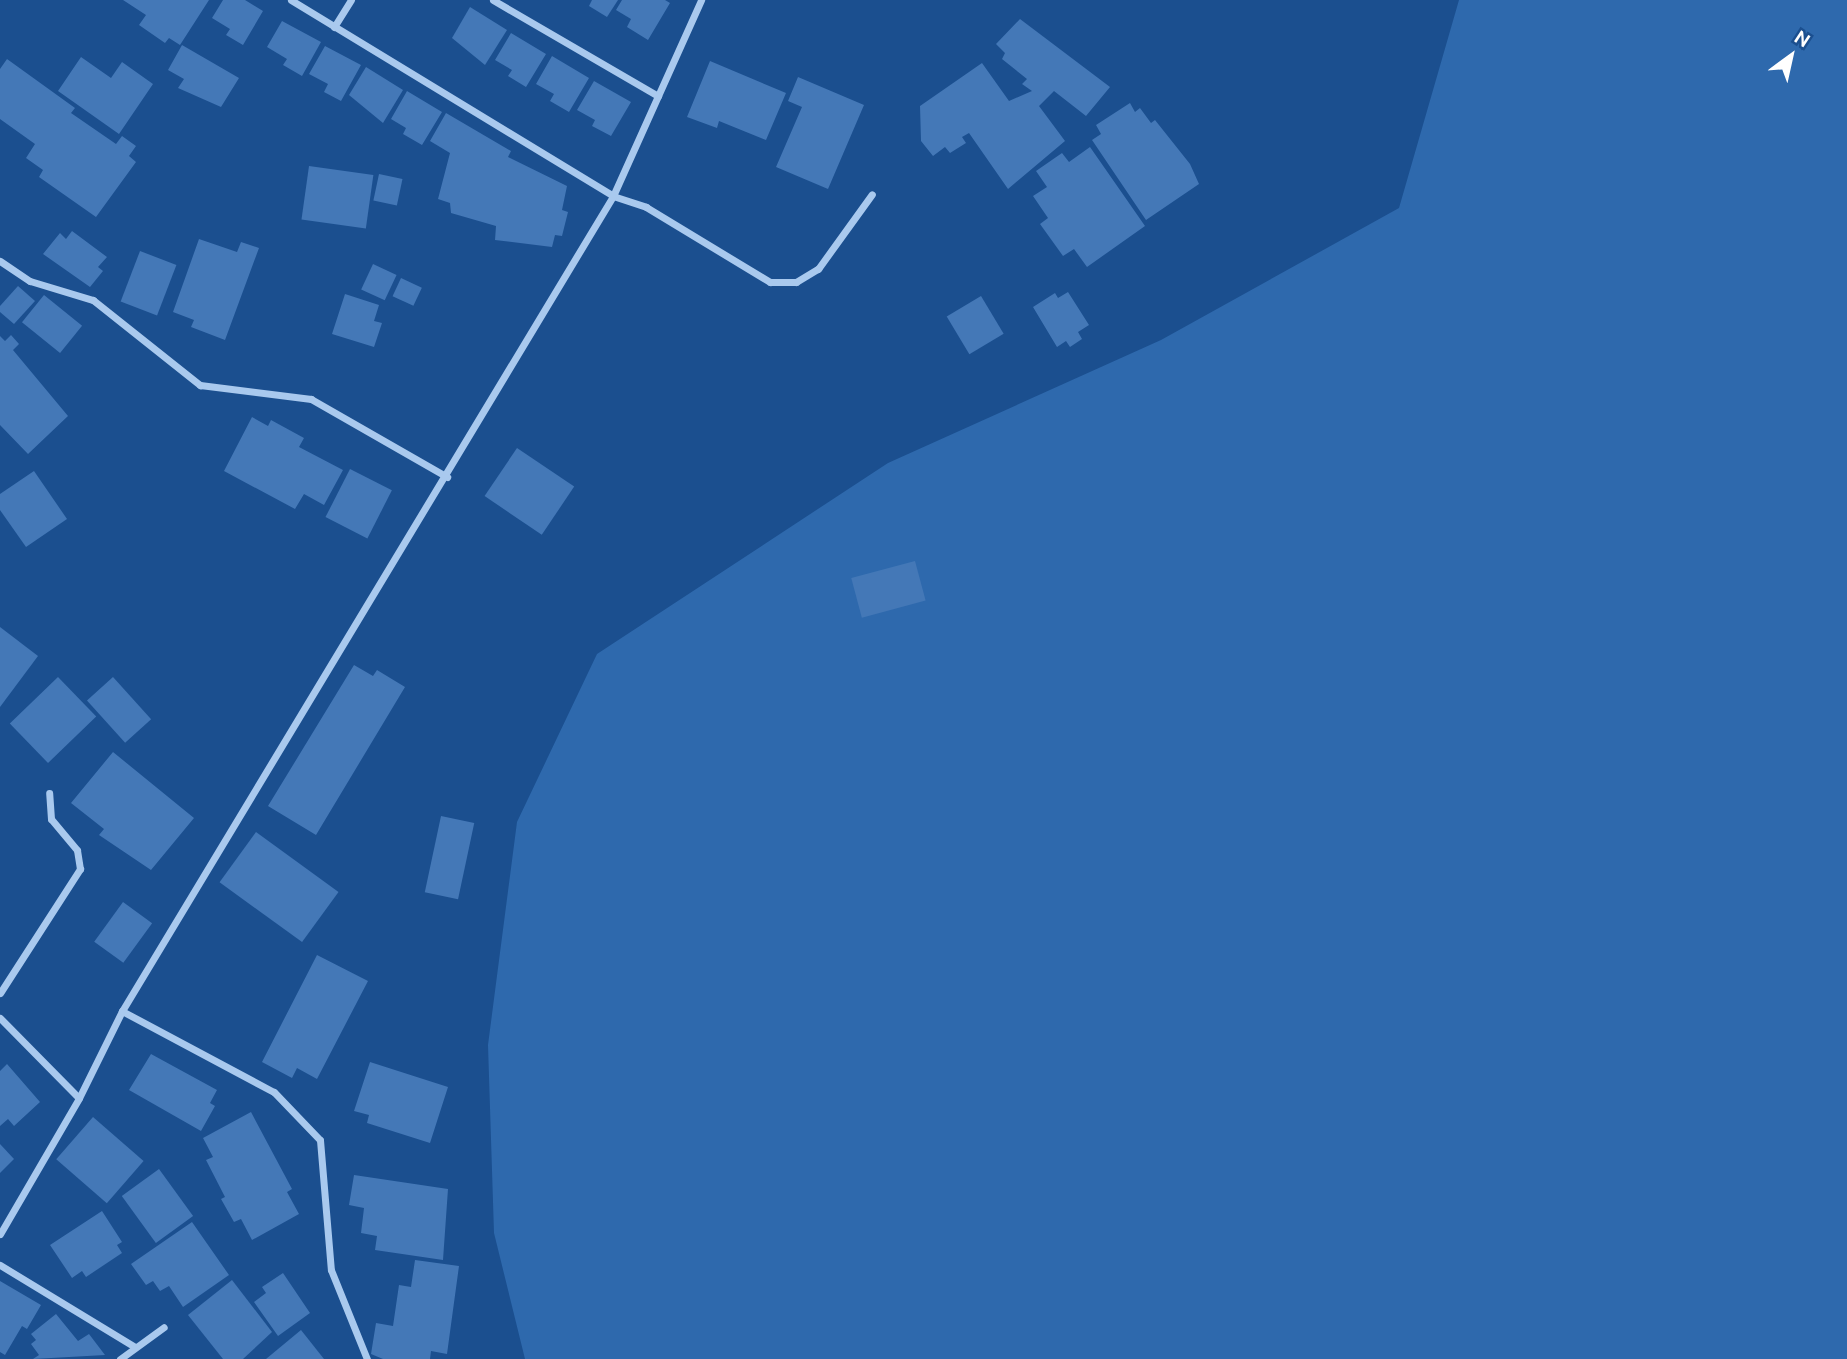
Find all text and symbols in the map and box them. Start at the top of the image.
north arrow [1756,21,1826,91]
text: N [1790,25,1814,51]

